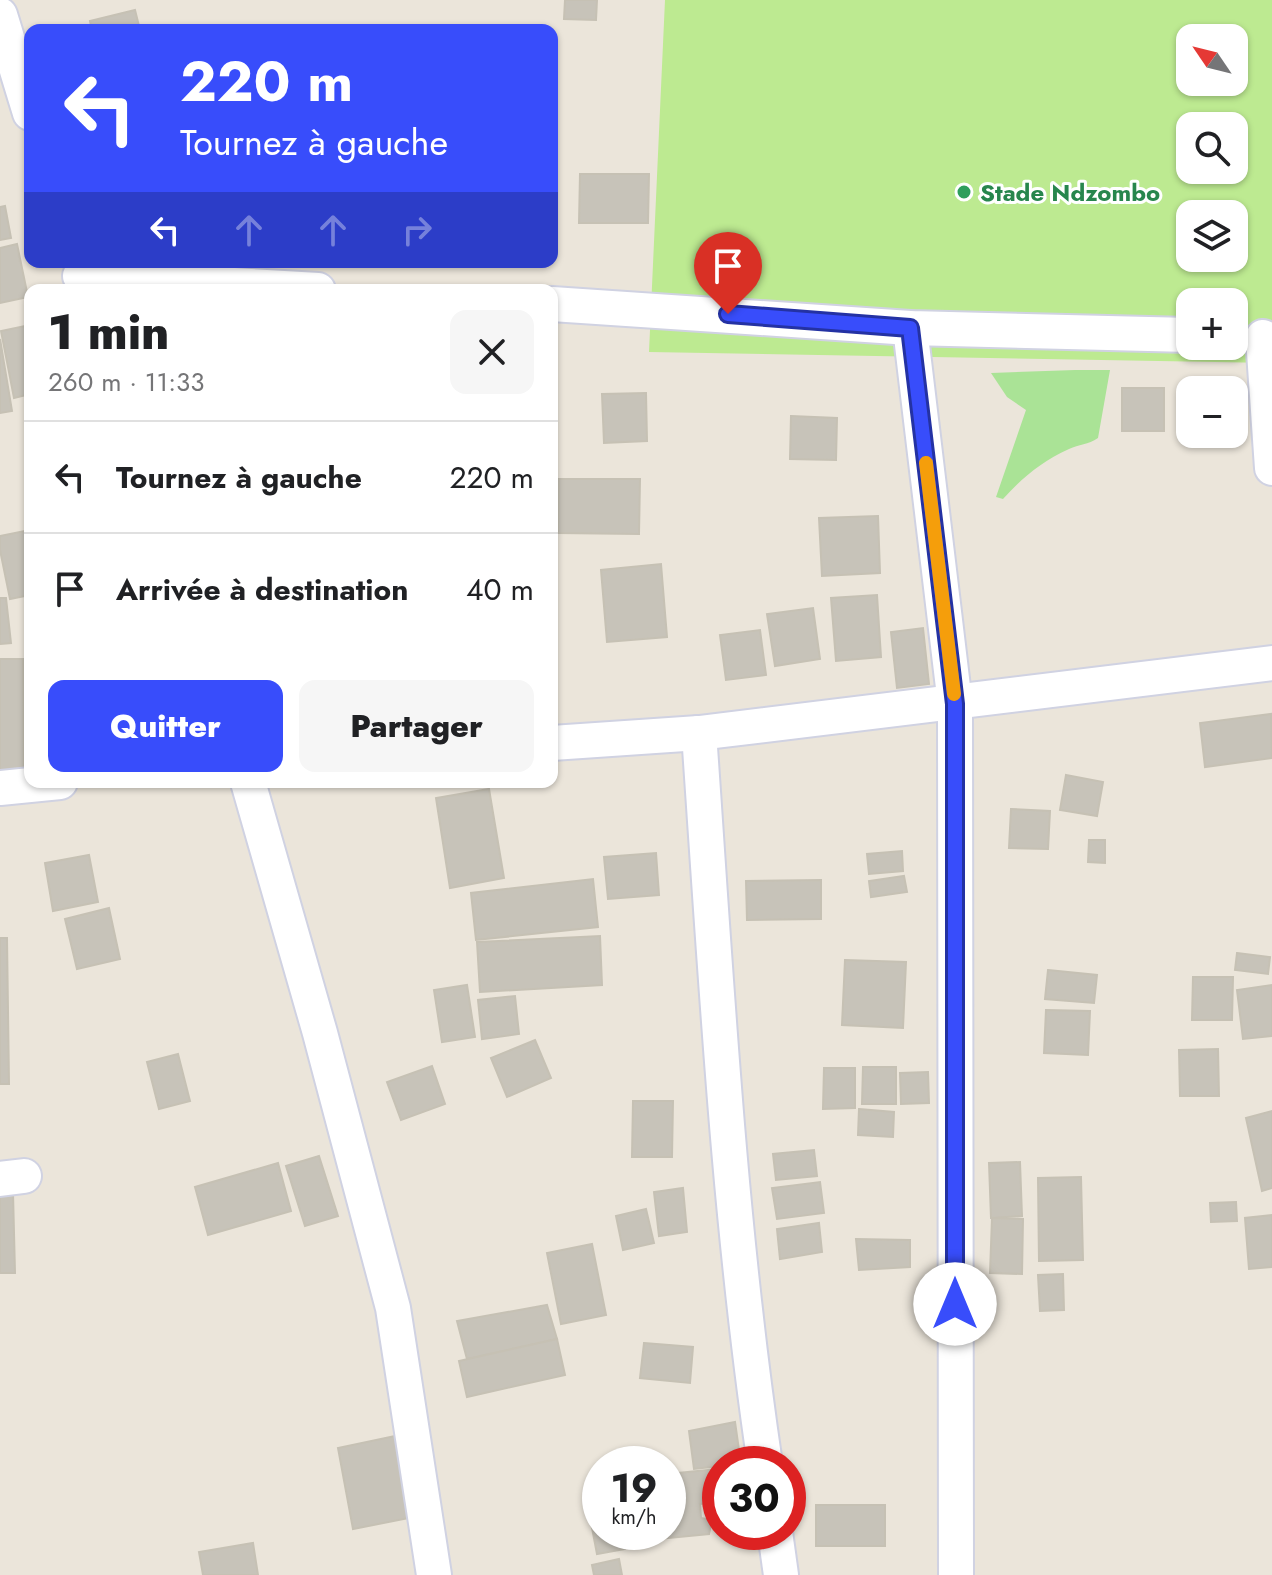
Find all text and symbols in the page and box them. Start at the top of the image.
north arrow [1176,24,1248,96]
map controls [1176,24,1248,448]
text: 220 m [180,41,353,122]
icon: left [48,56,152,160]
button: search [1176,112,1248,184]
text: Tournez à gauche [180,116,448,168]
place label: Stade Ndzombo [980,175,1160,210]
marker: Stade Ndzombo [955,183,973,201]
button: layers [1176,200,1248,272]
icon: left [143,208,187,252]
icon: ahead [227,208,271,252]
icon: ahead [311,208,355,252]
icon: right [395,208,439,252]
pin [694,232,762,314]
icon: arrive [706,244,750,288]
button: + [1176,288,1248,360]
text: 1 min [48,298,169,367]
button: close [450,310,534,394]
text: 260 m · 11:33 [48,363,204,401]
button: − [1176,376,1248,448]
icon: left [48,455,92,499]
text: Tournez à gauche [116,456,362,499]
text: 220 m [449,456,534,499]
icon: arrive [48,567,92,611]
text: Arrivée à destination [116,568,408,611]
text: 40 m [466,568,534,611]
button: Quitter [48,680,283,772]
button: Partager [299,680,534,772]
position arrow [913,1262,997,1346]
speed limit sign: 30 [702,1446,806,1550]
text: 19 [610,1459,658,1517]
text: km/h [611,1503,657,1532]

